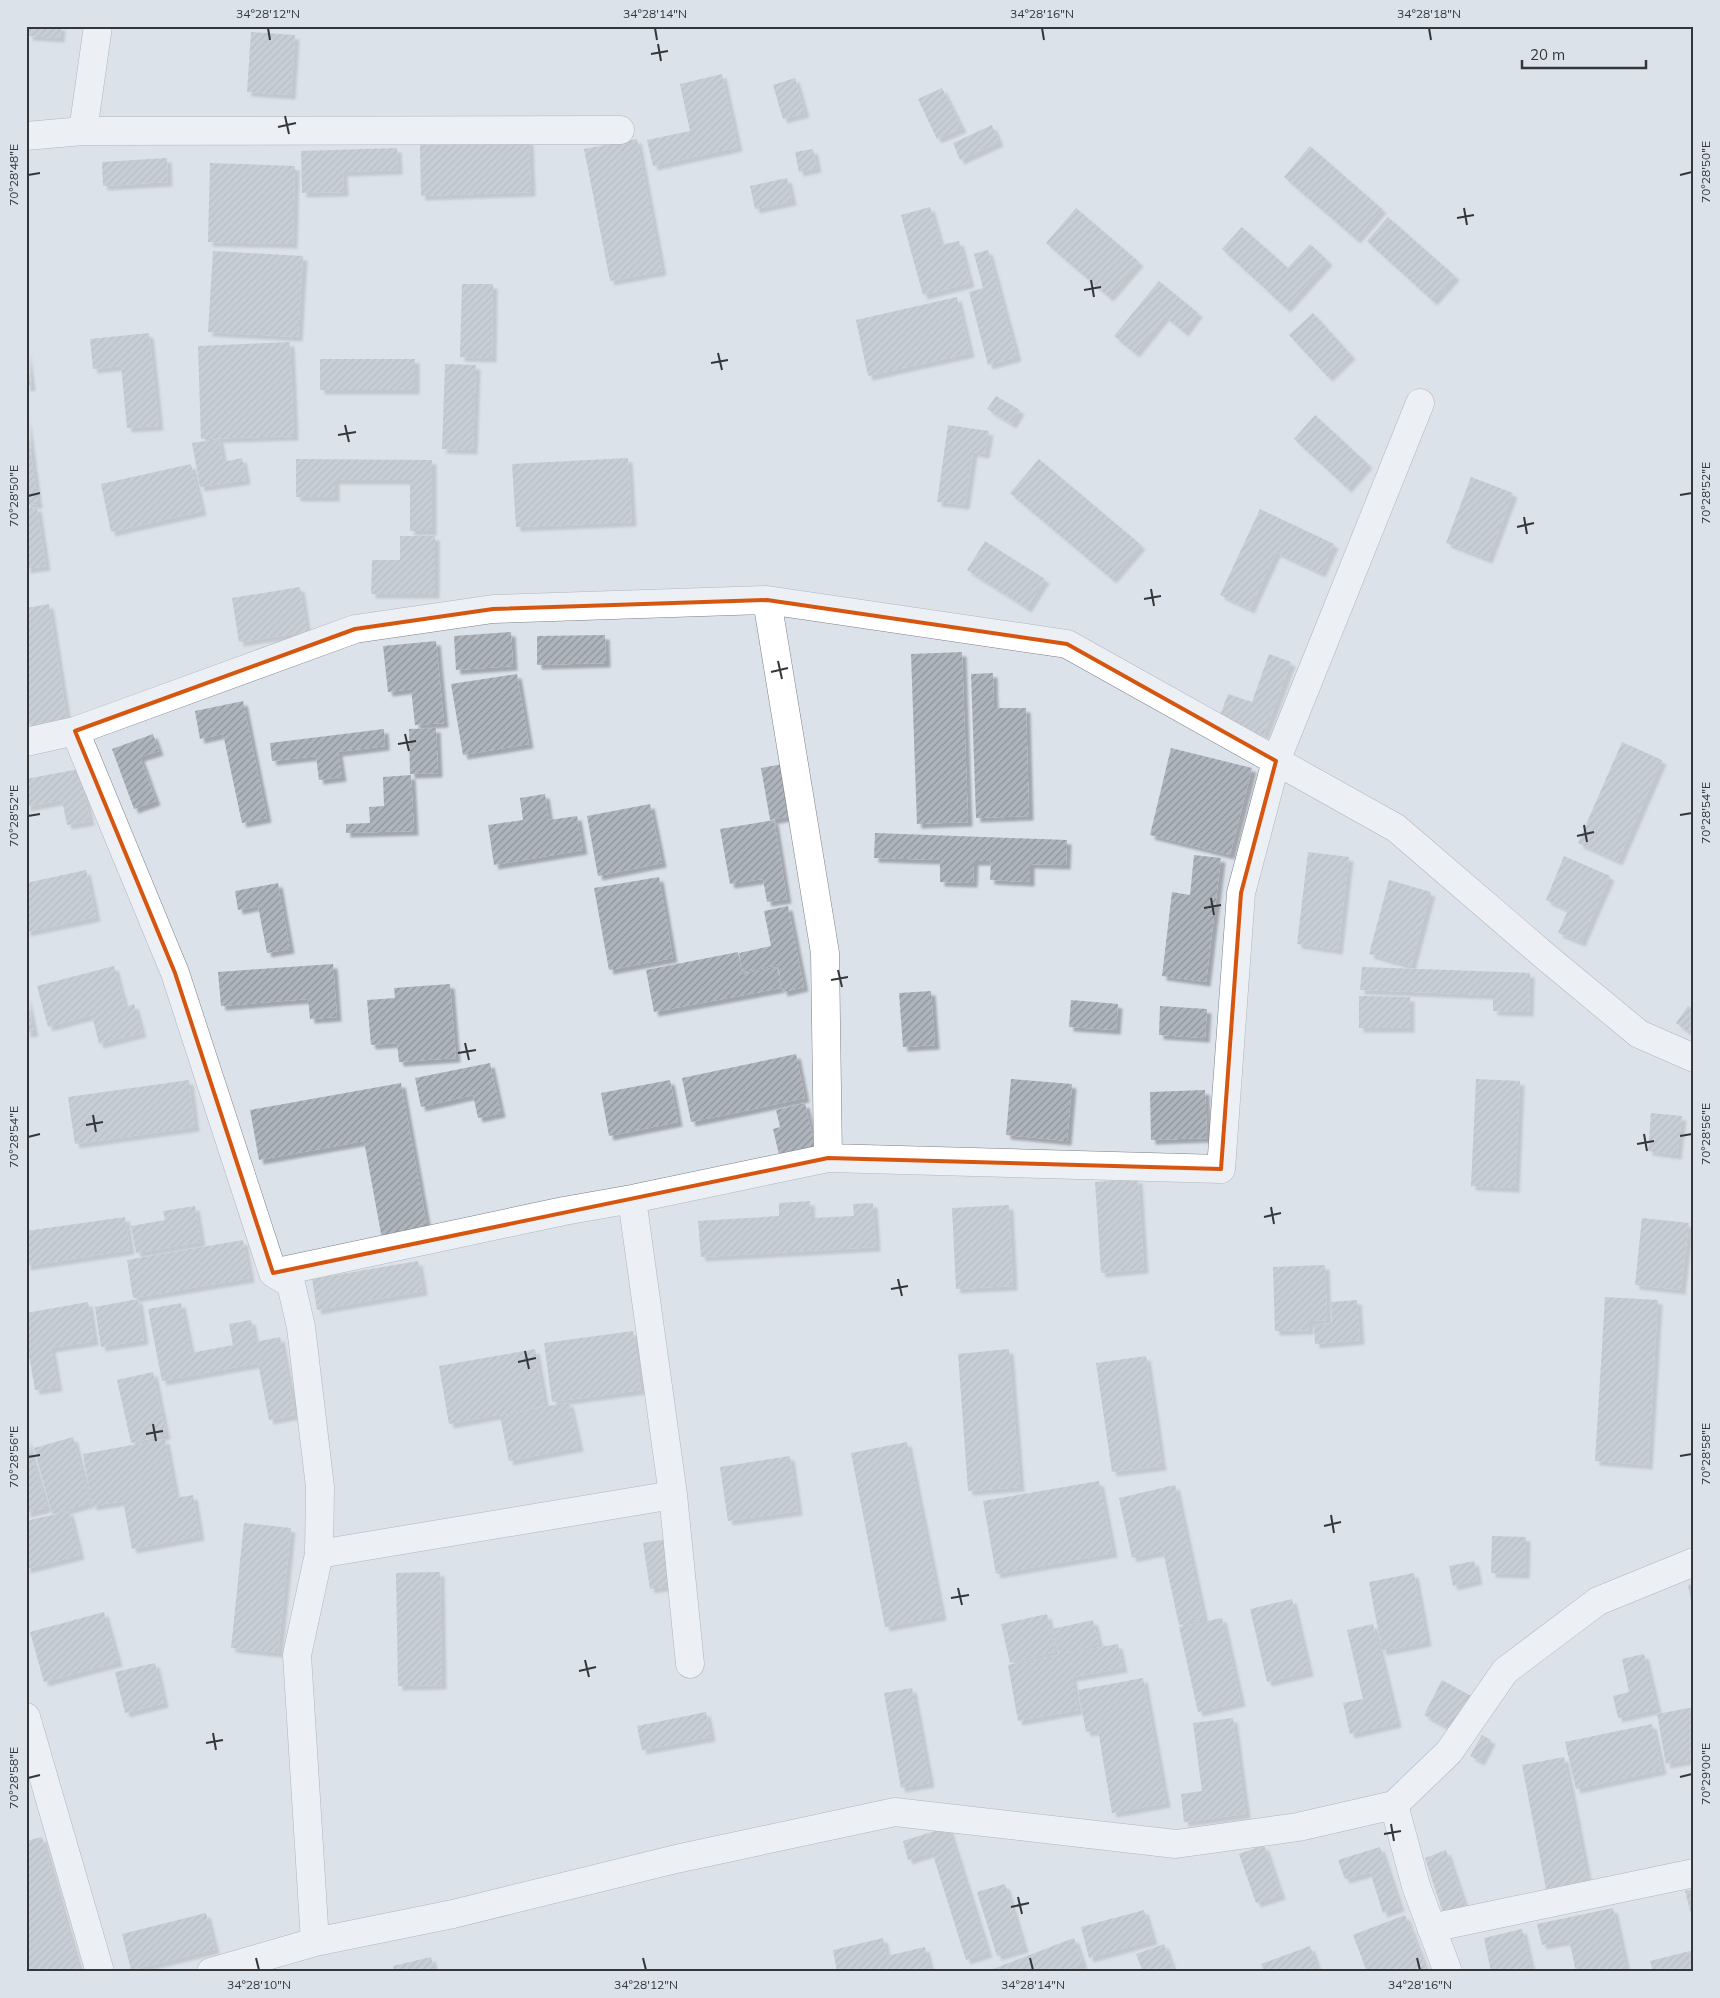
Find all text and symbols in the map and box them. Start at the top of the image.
text: 34°28'12"N [236,6,300,21]
text: 34°28'14"N [623,6,687,21]
text: 34°28'16"N [1010,6,1074,21]
text: 34°28'18"N [1397,6,1461,21]
scale bar [1522,38,1646,70]
text: 20 m [1530,45,1565,64]
text: 70°28'50"E [1698,141,1713,203]
text: 70°28'48"E [6,144,21,206]
text: 70°28'52"E [1698,462,1713,524]
text: 70°28'50"E [6,465,21,527]
text: 70°28'54"E [1698,782,1713,844]
text: 70°28'52"E [6,785,21,847]
text: 70°28'56"E [1698,1103,1713,1165]
text: 70°28'54"E [6,1106,21,1168]
text: 70°28'58"E [1698,1423,1713,1485]
text: 70°28'56"E [6,1426,21,1488]
text: 70°29'00"E [1698,1743,1713,1805]
text: 70°28'58"E [6,1747,21,1809]
text: 34°28'10"N [227,1977,291,1992]
text: 34°28'12"N [614,1977,678,1992]
text: 34°28'14"N [1001,1977,1065,1992]
text: 34°28'16"N [1388,1977,1452,1992]

